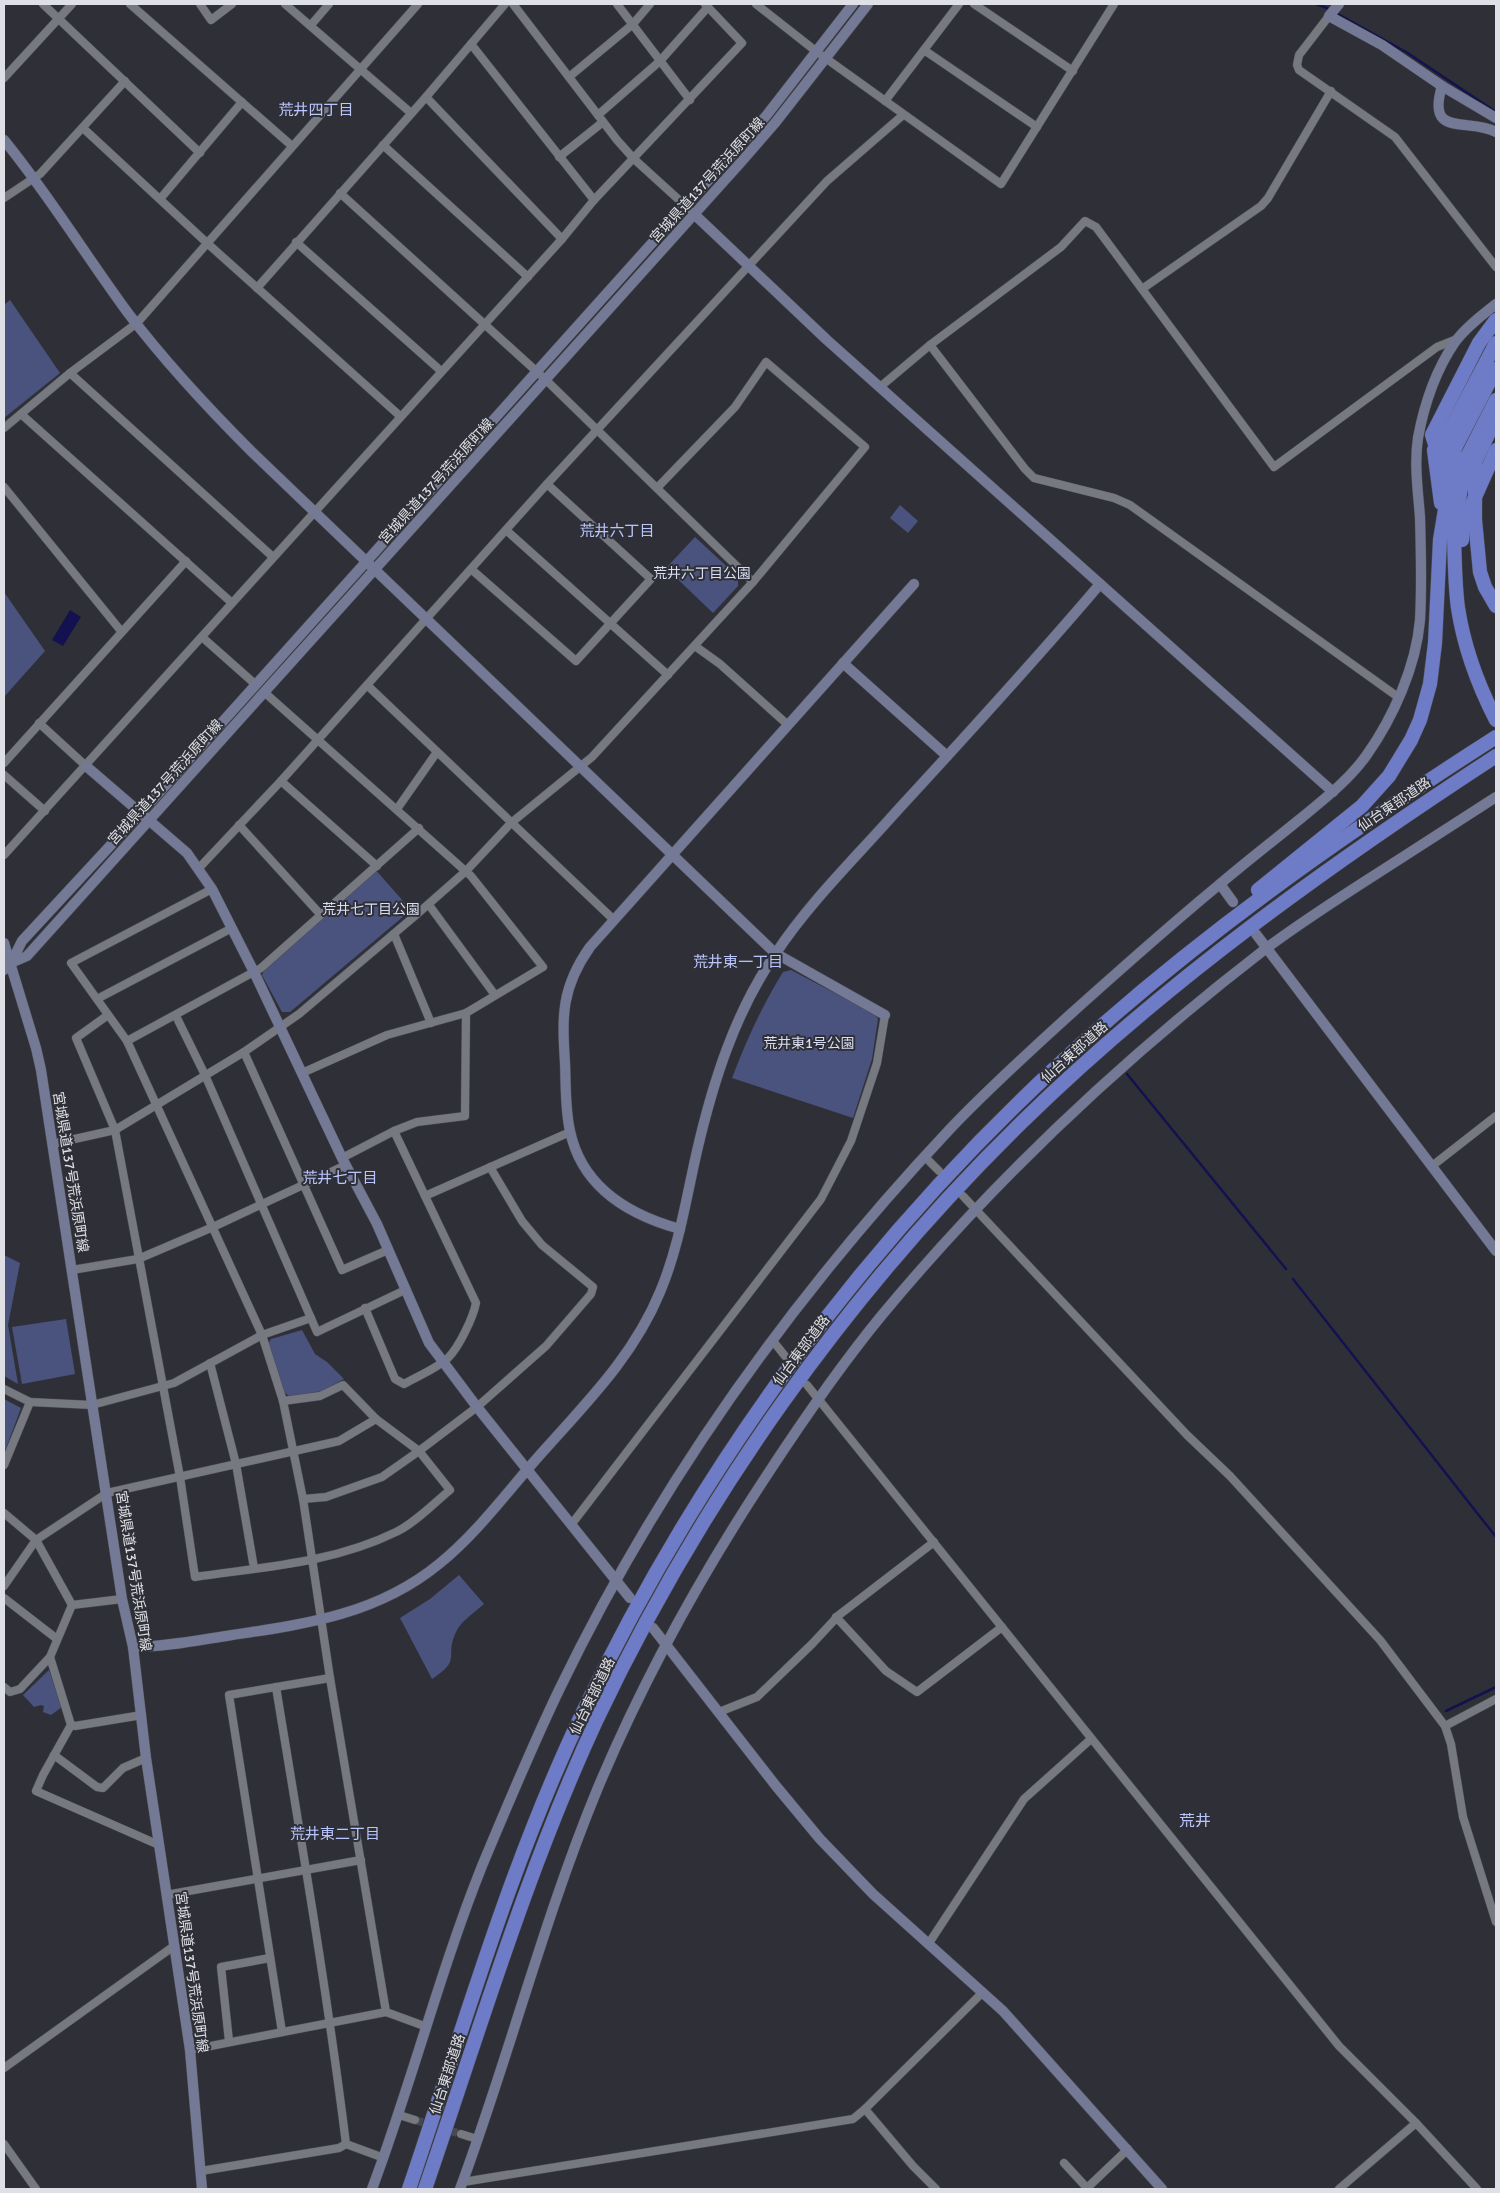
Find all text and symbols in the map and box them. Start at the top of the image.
district label: 荒井四丁目 [278,101,354,119]
street label: 宮城県道137号荒浜原町線 [647,114,768,246]
street label: 宮城県道137号荒浜原町線 [376,415,497,547]
district label: 荒井六丁目 [579,522,655,540]
park label: 荒井六丁目公園 [653,565,751,582]
street label: 宮城県道137号荒浜原町線 [105,716,226,848]
street label: 仙台東部道路 [1355,774,1434,835]
park label: 荒井七丁目公園 [322,901,420,918]
district label: 荒井東一丁目 [693,953,783,971]
street label: 仙台東部道路 [1037,1018,1111,1087]
park label: 荒井東1号公園 [763,1035,855,1052]
street label: 宮城県道137号荒浜原町線 [49,1090,92,1254]
district label: 荒井七丁目 [302,1169,378,1187]
street label: 仙台東部道路 [769,1312,833,1389]
street label: 宮城県道137号荒浜原町線 [112,1489,155,1653]
street label: 仙台東部道路 [566,1655,619,1738]
district label: 荒井 [1179,1811,1211,1831]
district label: 荒井東二丁目 [290,1825,380,1843]
street label: 宮城県道137号荒浜原町線 [172,1890,211,2054]
street label: 仙台東部道路 [426,2032,469,2117]

